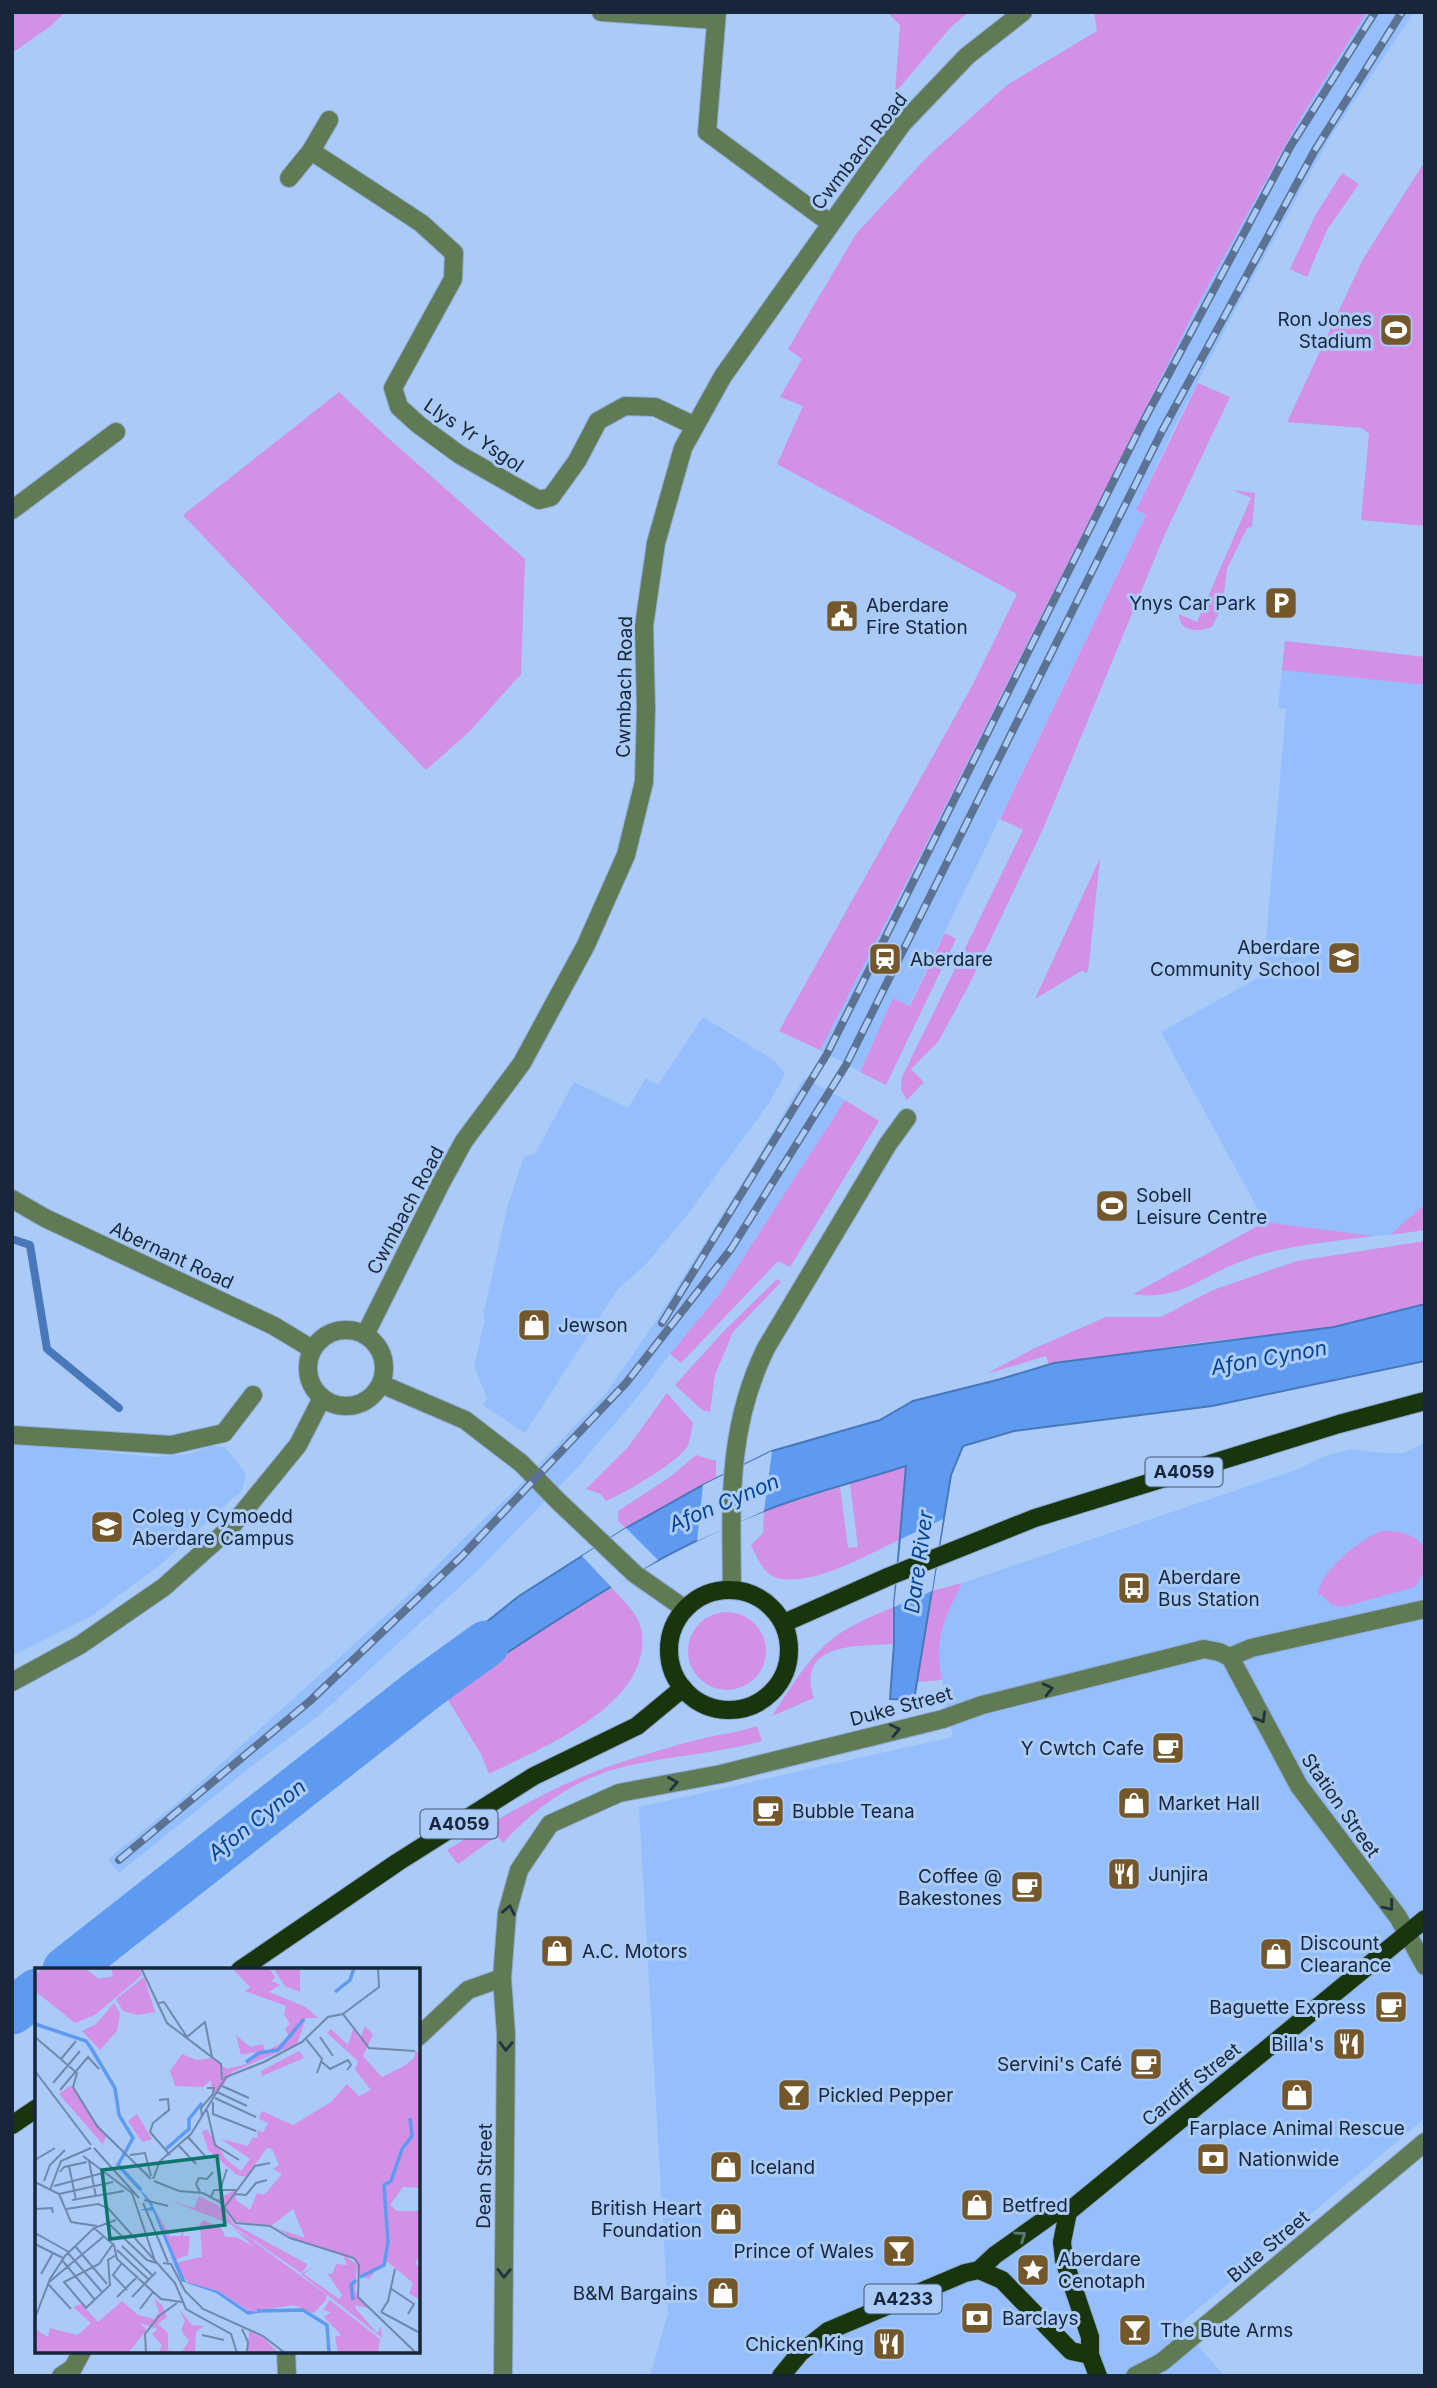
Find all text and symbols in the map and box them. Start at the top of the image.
street label: Cwmbach Road [807,88,912,214]
place label: Ron Jones Stadium [1278,308,1372,353]
sports icon: Ron Jones Stadium [1377,311,1415,349]
street label: Llys Yr Ysgol [419,394,528,477]
parking icon: Ynys Car Park [1262,584,1300,622]
place label: Ynys Car Park [1129,592,1257,615]
place label: Aberdare Fire Station [866,594,968,639]
public building icon: Aberdare Fire Station [823,597,861,635]
street label: Cwmbach Road [612,616,637,758]
place label: Aberdare Community School [1150,936,1320,981]
school or university icon: Aberdare Community School [1325,939,1363,977]
station icon: Aberdare [866,940,904,978]
place label: Aberdare [910,948,993,971]
street label: Cwmbach Road [362,1142,449,1278]
place label: Sobell Leisure Centre [1136,1184,1267,1229]
sports icon: Sobell Leisure Centre [1093,1187,1131,1225]
street label: Abernant Road [106,1217,237,1294]
shop icon: Jewson [515,1306,553,1344]
place label: Jewson [558,1314,628,1337]
water label: Afon Cynon [1208,1335,1329,1380]
road number: A4059 [1146,1457,1222,1486]
water label: Afon Cynon [664,1468,783,1537]
place label: Coleg y Cymoedd Aberdare Campus [132,1505,294,1550]
school or university icon: Coleg y Cymoedd Aberdare Campus [88,1508,126,1546]
water label: Dare River [899,1508,938,1615]
place label: Aberdare Bus Station [1158,1566,1260,1611]
bus stop icon: Aberdare Bus Station [1115,1569,1153,1607]
street label: Duke Street [847,1682,955,1731]
one-way arrow [1042,1683,1054,1697]
one-way arrow [1253,1711,1266,1723]
one-way arrow [889,1724,901,1739]
cafe icon: Y Cwtch Cafe [1149,1729,1187,1767]
place label: Y Cwtch Cafe [1021,1737,1144,1760]
street label: Station Street [1296,1749,1385,1862]
water label: Afon Cynon [202,1774,311,1866]
one-way arrow [668,1776,679,1791]
shop icon: Market Hall [1115,1784,1153,1822]
cafe icon: Bubble Teana [749,1792,787,1830]
place label: Market Hall [1158,1792,1260,1815]
place label: Bubble Teana [792,1800,915,1823]
road number: A4059 [420,1810,498,1838]
restaurant icon: Junjira [1105,1855,1143,1893]
place label: Junjira [1148,1863,1208,1886]
place label: Coffee @ Bakestones [898,1865,1002,1910]
cafe icon: Coffee @ Bakestones [1008,1868,1046,1906]
one-way arrow [1380,1898,1393,1910]
one-way arrow [500,1904,515,1916]
shop icon: A.C. Motors [538,1932,576,1970]
place label: Discount Clearance [1300,1932,1391,1977]
shop icon: Discount Clearance [1257,1935,1295,1973]
place label: A.C. Motors [582,1940,688,1963]
inset map [35,1968,420,2353]
cafe icon: Baguette Express [1372,1988,1410,2026]
place label: Baguette Express [1209,1996,1366,2019]
restaurant icon: Billa's [1330,2025,1368,2063]
place label: Billa's [1271,2033,1324,2056]
street label: Cardiff Street [1137,2038,1245,2131]
one-way arrow [498,2041,514,2052]
cafe icon: Servini's Café [1127,2045,1165,2083]
place label: Servini's Café [997,2053,1122,2076]
bar icon: Pickled Pepper [775,2076,813,2114]
shop icon: Farplace Animal Rescue [1278,2076,1316,2114]
place label: Pickled Pepper [818,2084,953,2107]
place label: Farplace Animal Rescue [1189,2117,1405,2140]
street label: Dean Street [472,2123,497,2229]
bank icon: Nationwide [1194,2140,1232,2178]
shop icon: Iceland [707,2148,745,2186]
place label: Nationwide [1238,2148,1339,2171]
place label: Iceland [750,2156,815,2179]
shop icon: Betfred [958,2186,996,2224]
place label: Betfred [1002,2194,1068,2217]
place label: British Heart Foundation [590,2197,702,2242]
shop icon: British Heart Foundation [707,2200,745,2238]
street label: Bute Street [1223,2206,1314,2287]
bar icon: Prince of Wales [880,2232,918,2270]
one-way arrow [1013,2232,1026,2244]
place label: Prince of Wales [733,2240,874,2263]
place label: Aberdare Cenotaph [1058,2248,1145,2293]
place icon: Aberdare Cenotaph [1014,2251,1052,2289]
one-way arrow [496,2269,512,2279]
shop icon: B&M Bargains [704,2274,742,2312]
place label: B&M Bargains [573,2282,698,2305]
road number: A4233 [864,2284,942,2314]
bank icon: Barclays [958,2299,996,2337]
place label: Barclays [1002,2307,1079,2330]
bar icon: The Bute Arms [1116,2311,1154,2349]
place label: The Bute Arms [1160,2319,1293,2342]
restaurant icon: Chicken King [870,2325,908,2363]
place label: Chicken King [745,2333,864,2356]

